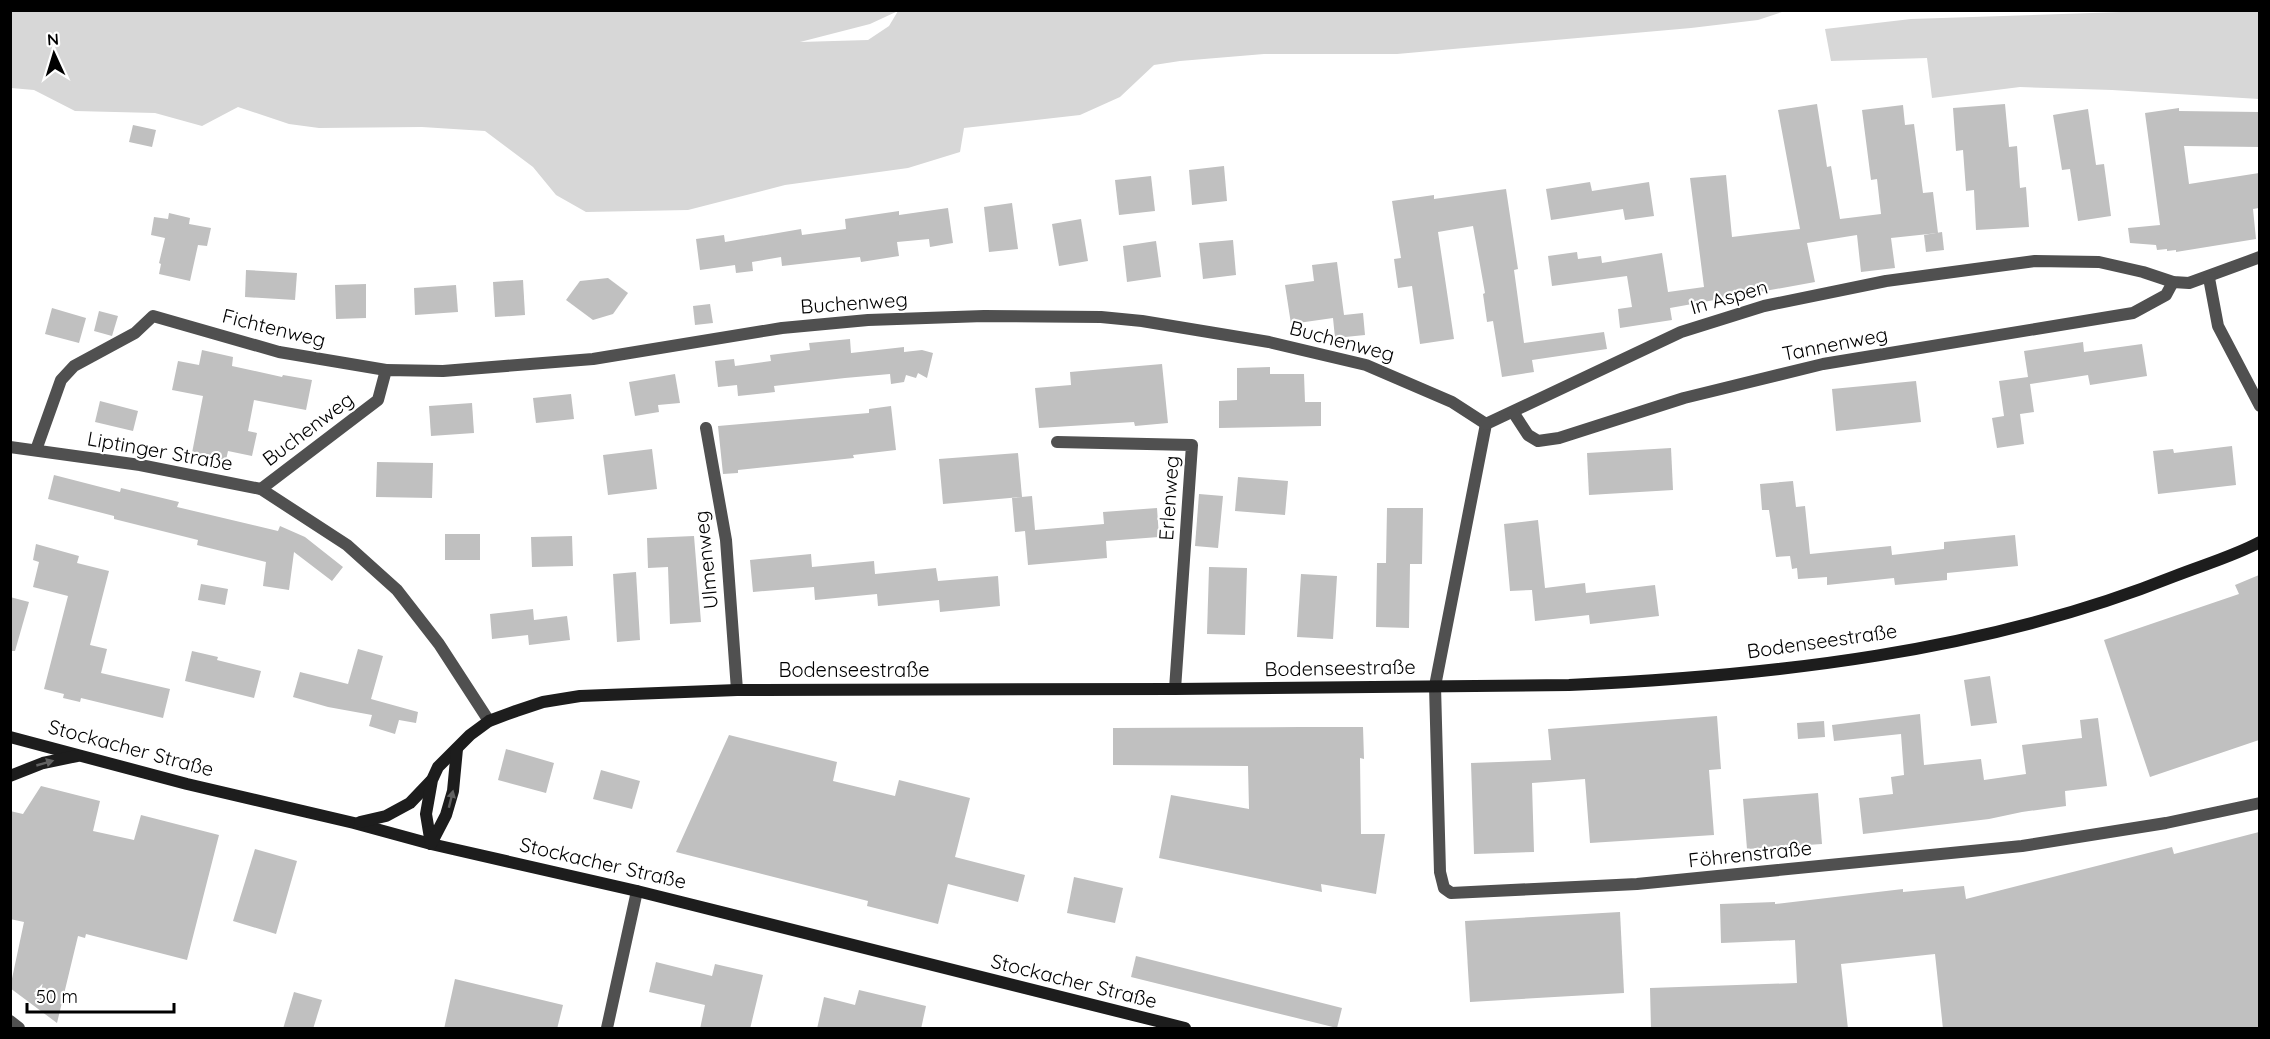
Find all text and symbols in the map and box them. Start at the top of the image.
north arrow [24,24,84,84]
text: N [46,29,60,49]
street label: In Aspen [1687,274,1770,319]
street label: Buchenweg [799,286,909,319]
street label: Fichtenweg [220,303,328,352]
street label: Buchenweg [1287,315,1397,367]
street label: Tannenweg [1780,321,1890,366]
street label: Buchenweg [257,386,358,471]
street label: Liptinger Straße [85,425,235,476]
street label: Erlenweg [1153,455,1184,541]
street label: Ulmenweg [688,510,723,610]
street label: Bodenseestraße [1745,618,1899,663]
street label: Bodenseestraße [1264,654,1416,681]
street label: Bodenseestraße [778,657,930,682]
street label: Stockacher Straße [46,713,217,782]
one-way arrow [36,758,54,767]
one-way arrow [446,789,456,808]
street label: Stockacher Straße [517,831,689,894]
street label: Föhrenstraße [1687,835,1813,872]
street label: Stockacher Straße [988,948,1160,1013]
scale bar [27,976,174,1014]
text: 50 m [36,985,78,1008]

